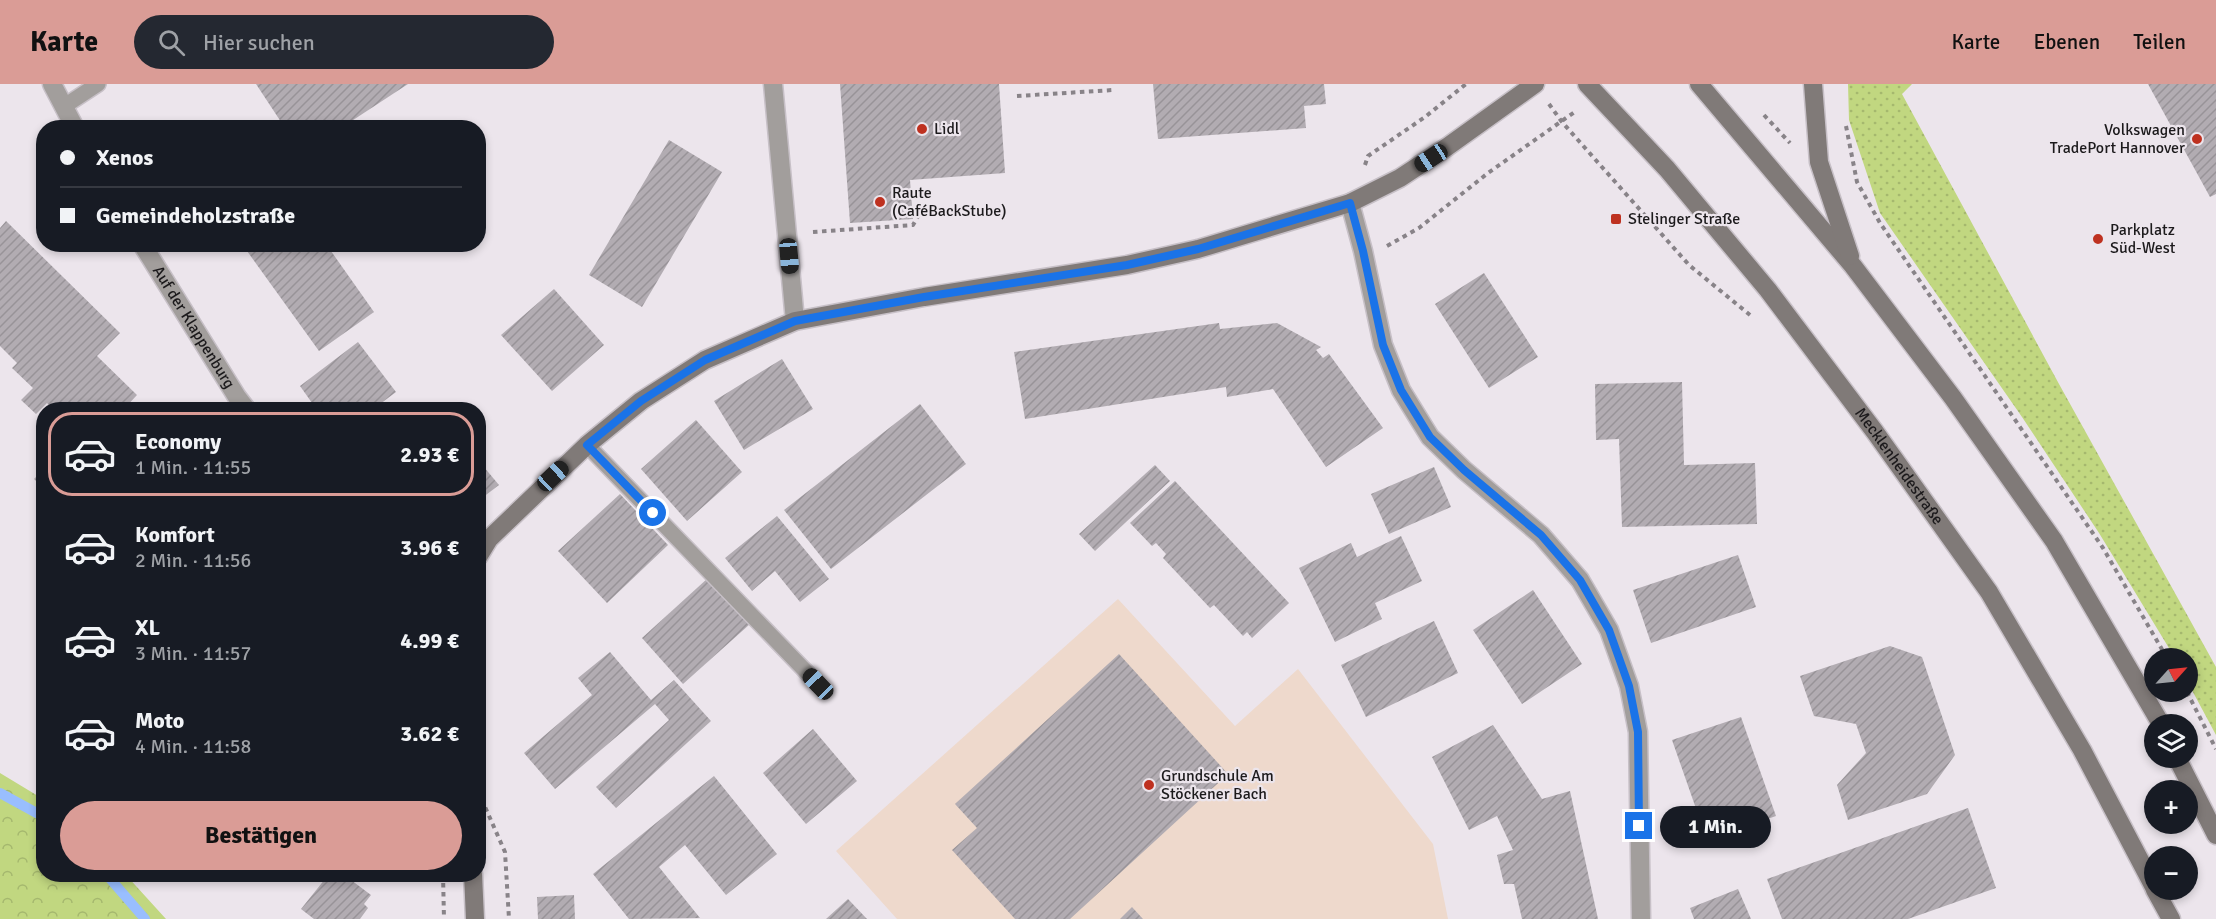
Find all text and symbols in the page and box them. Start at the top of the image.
search box [134,15,554,69]
text: Karte [30,25,98,59]
icon: search [155,26,188,59]
text: Hier suchen [203,29,315,56]
text: Karte [1951,29,2000,55]
text: Ebenen [2033,29,2100,55]
text: Teilen [2133,29,2186,55]
place label: Lidl [934,119,960,139]
place label: Volkswagen TradePort Hannover [2050,120,2185,158]
marker: Lidl [915,122,929,136]
marker: Volkswagen TradePort Hannover [2190,132,2204,146]
car [1411,141,1451,175]
text: Xenos [96,144,153,171]
place label: Raute (CaféBackStube) [892,183,1006,221]
marker: Raute (CaféBackStube) [873,195,887,209]
text: Gemeindeholzstraße [96,202,295,229]
place label: Stelinger Straße [1628,209,1740,229]
marker: Stelinger Straße [1609,212,1623,226]
place label: Parkplatz Süd-West [2110,220,2176,258]
marker: Parkplatz Süd-West [2091,232,2105,246]
car [778,237,800,275]
street label: Auf der Klappenburg [148,262,239,392]
street label: Mecklenheidestraße [1850,404,1948,529]
icon: car [63,427,117,481]
text: Economy [135,428,221,455]
text: 2.93 € [400,441,459,468]
text: 1 Min. · 11:55 [135,455,251,480]
car [534,457,572,495]
route start [639,499,666,526]
icon: car [63,520,117,574]
text: Komfort [135,521,215,548]
text: 3.96 € [400,534,459,561]
text: 2 Min. · 11:56 [135,548,251,573]
icon: car [63,613,117,667]
text: XL [135,614,160,641]
text: 4.99 € [400,627,459,654]
text: 3 Min. · 11:57 [135,641,251,666]
north arrow [2144,648,2198,702]
map controls [2144,648,2198,900]
car [799,665,837,703]
icon: car [63,706,117,760]
text: Moto [135,707,184,734]
button: layers [2144,714,2198,768]
text: 3.62 € [400,720,459,747]
text: 4 Min. · 11:58 [135,734,251,759]
place label: Grundschule Am Stöckener Bach [1161,766,1274,804]
marker: Grundschule Am Stöckener Bach [1142,778,1156,792]
button: + [2144,780,2198,834]
button: Bestätigen [60,801,462,870]
callout: 1 Min. [1660,805,1771,847]
route end [1625,812,1652,839]
text: 1 Min. [1688,814,1743,839]
button: − [2144,846,2198,900]

